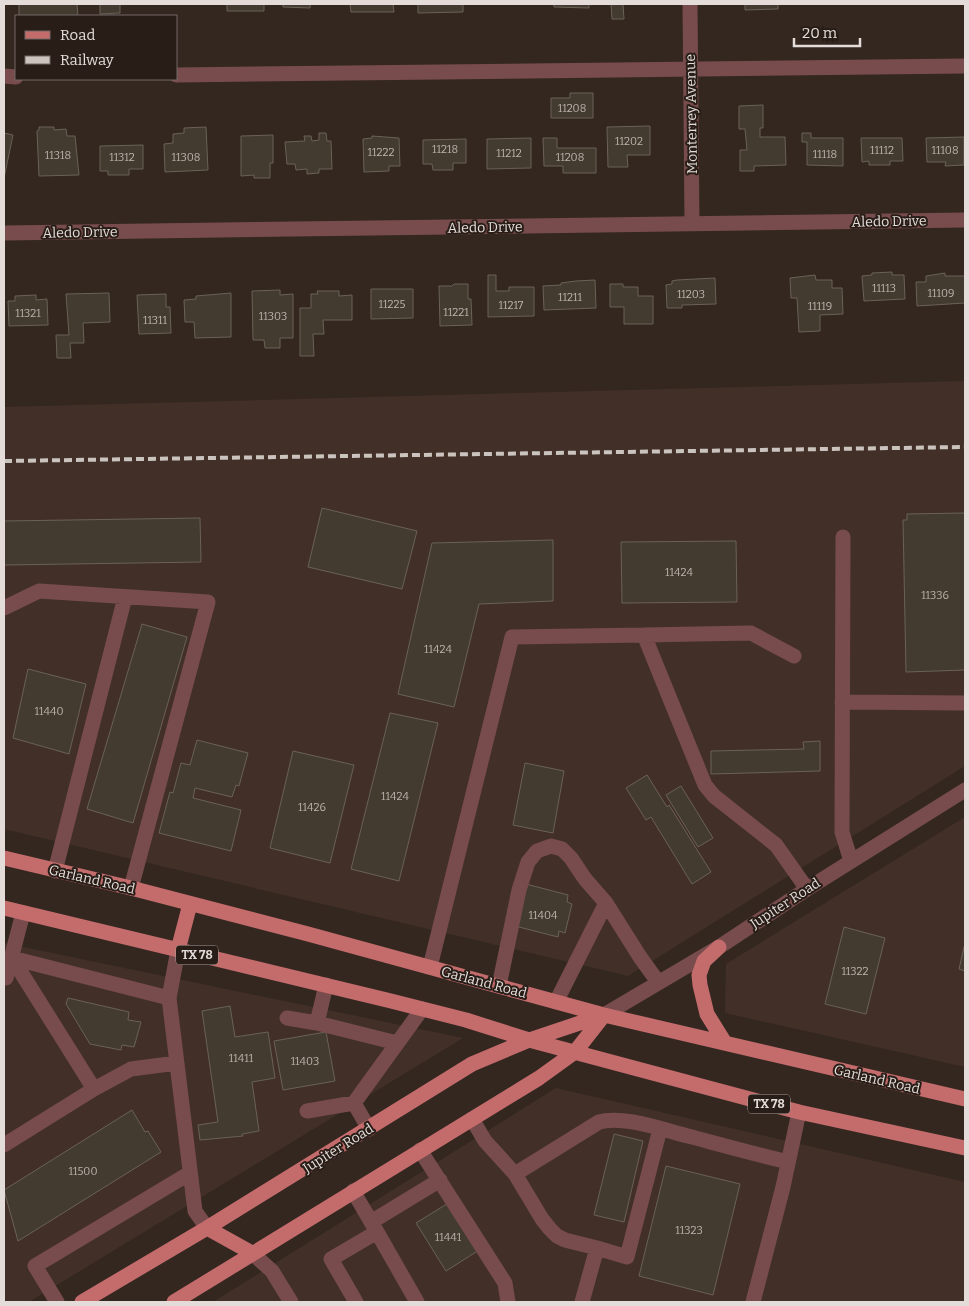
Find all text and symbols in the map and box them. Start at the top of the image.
legend [15,15,178,80]
scale bar [794,15,860,47]
text: 20 m [802,24,838,42]
text: Road [60,26,95,44]
text: Railway [60,51,114,69]
street label: Monterrey Avenue [682,54,701,174]
house number: 11208 [558,102,586,115]
house number: 11202 [615,135,643,148]
house number: 11218 [432,143,458,156]
house number: 11112 [870,144,894,157]
house number: 11108 [931,144,959,157]
house number: 11222 [368,146,394,159]
house number: 11212 [496,147,522,160]
house number: 11118 [813,148,837,161]
house number: 11318 [45,149,71,162]
house number: 11312 [109,151,135,164]
house number: 11308 [172,151,200,164]
house number: 11208 [556,151,584,164]
street label: Aledo Drive [851,212,927,231]
street label: Aledo Drive [447,218,523,237]
street label: Aledo Drive [42,223,118,242]
house number: 11113 [872,282,896,295]
house number: 11109 [928,287,954,300]
house number: 11203 [677,288,705,301]
house number: 11211 [558,291,582,304]
house number: 11225 [379,298,406,311]
house number: 11217 [499,299,524,312]
house number: 11119 [808,300,832,313]
house number: 11221 [443,306,469,319]
house number: 11321 [15,307,41,320]
house number: 11303 [259,310,287,323]
house number: 11311 [143,314,168,327]
house number: 11424 [665,566,693,579]
house number: 11336 [921,589,949,602]
house number: 11424 [424,643,452,656]
house number: 11440 [35,705,63,718]
house number: 11424 [381,790,409,803]
house number: 11426 [298,801,326,814]
street label: Garland Road [47,861,137,898]
street label: Jupiter Road [746,874,823,933]
house number: 11404 [529,909,558,922]
road number: TX 78 [176,946,218,964]
street label: Garland Road [439,963,529,1002]
house number: 11322 [841,965,869,978]
house number: 11411 [229,1052,254,1065]
house number: 11403 [291,1055,319,1068]
street label: Garland Road [832,1061,922,1098]
road number: TX 78 [748,1094,790,1114]
street label: Jupiter Road [299,1120,377,1177]
house number: 11500 [69,1165,97,1178]
house number: 11323 [675,1224,703,1237]
house number: 11441 [435,1231,462,1244]

